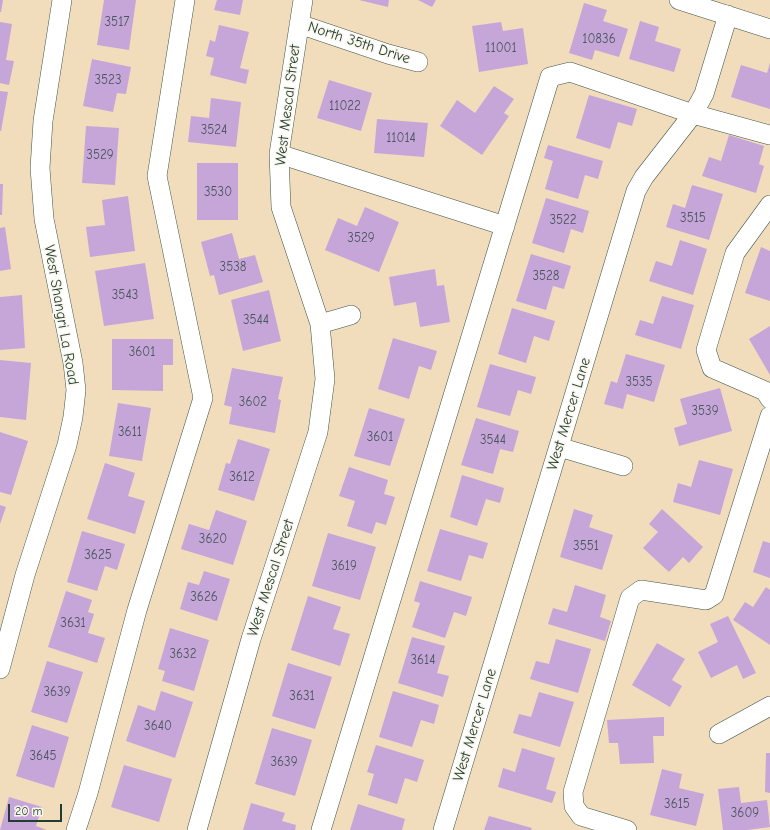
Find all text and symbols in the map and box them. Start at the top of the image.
house number: 3517 [105,14,129,30]
street label: North 35th Drive [306,18,412,68]
house number: 10836 [582,31,616,47]
house number: 11001 [485,40,517,56]
street label: West Mescal Street [272,43,304,167]
house number: 3523 [94,72,122,88]
house number: 11022 [329,98,361,114]
house number: 3524 [201,122,227,138]
house number: 11014 [386,130,416,146]
house number: 3529 [86,147,114,163]
house number: 3530 [204,184,232,200]
house number: 3515 [680,210,706,226]
house number: 3522 [549,212,577,228]
house number: 3529 [347,230,375,246]
street label: West Shangri La Road [40,243,82,387]
house number: 3538 [220,259,246,275]
house number: 3528 [532,268,560,284]
house number: 3543 [112,287,138,303]
house number: 3544 [243,312,269,328]
house number: 3601 [129,344,155,360]
street label: West Mercer Lane [543,355,595,473]
house number: 3535 [625,374,653,390]
house number: 3602 [239,394,267,410]
house number: 3539 [691,403,719,419]
house number: 3611 [118,424,142,440]
house number: 3601 [367,429,393,445]
house number: 3544 [480,432,506,448]
house number: 3612 [229,469,255,485]
street label: West Mescal Street [244,517,298,639]
house number: 3620 [199,531,227,547]
house number: 3551 [573,538,599,554]
house number: 3625 [84,547,112,563]
house number: 3619 [331,558,357,574]
house number: 3626 [190,589,218,605]
house number: 3631 [60,615,86,631]
house number: 3632 [169,646,197,662]
house number: 3614 [410,652,436,668]
street label: West Mercer Lane [449,666,501,784]
house number: 3639 [43,684,71,700]
house number: 3631 [289,688,315,704]
house number: 3640 [144,718,172,734]
house number: 3645 [30,748,56,764]
house number: 3639 [270,754,298,770]
scale bar [10,796,64,822]
house number: 3615 [664,796,690,812]
text: 20 m [15,804,43,818]
house number: 3609 [731,805,759,821]

